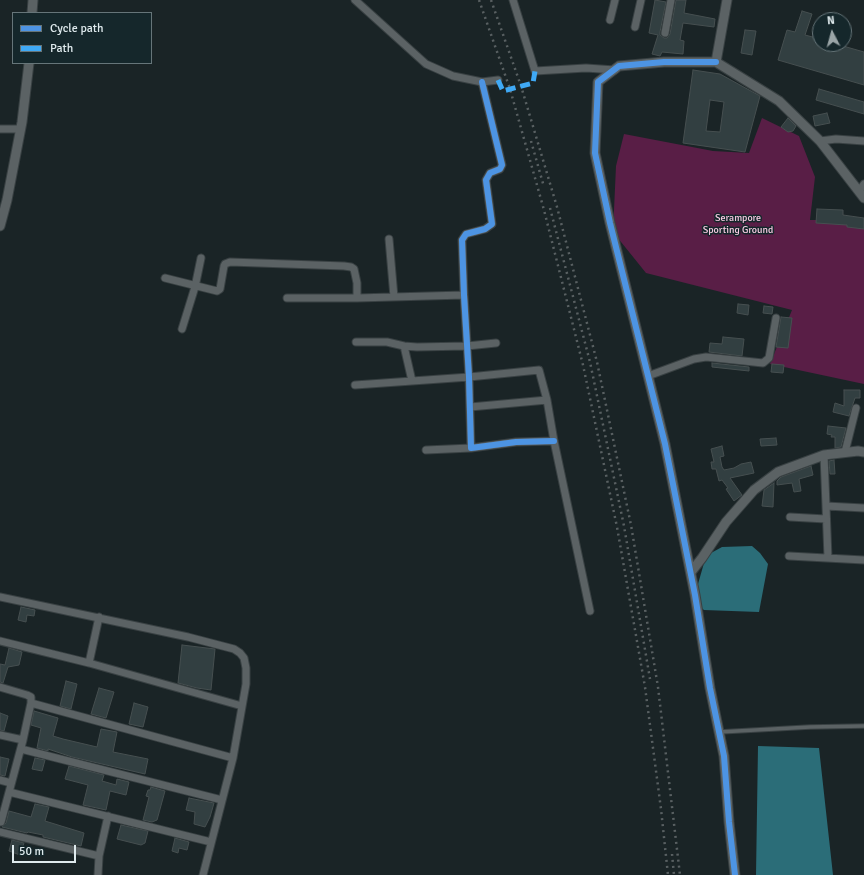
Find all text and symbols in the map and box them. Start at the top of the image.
legend [12,12,152,64]
north arrow [812,12,852,52]
text: N [826,14,835,27]
text: Cycle path [50,21,103,36]
text: Path [50,41,73,56]
park label: Serampore Sporting Ground [703,212,773,236]
scale bar [14,837,78,863]
text: 50 m [19,844,44,859]

